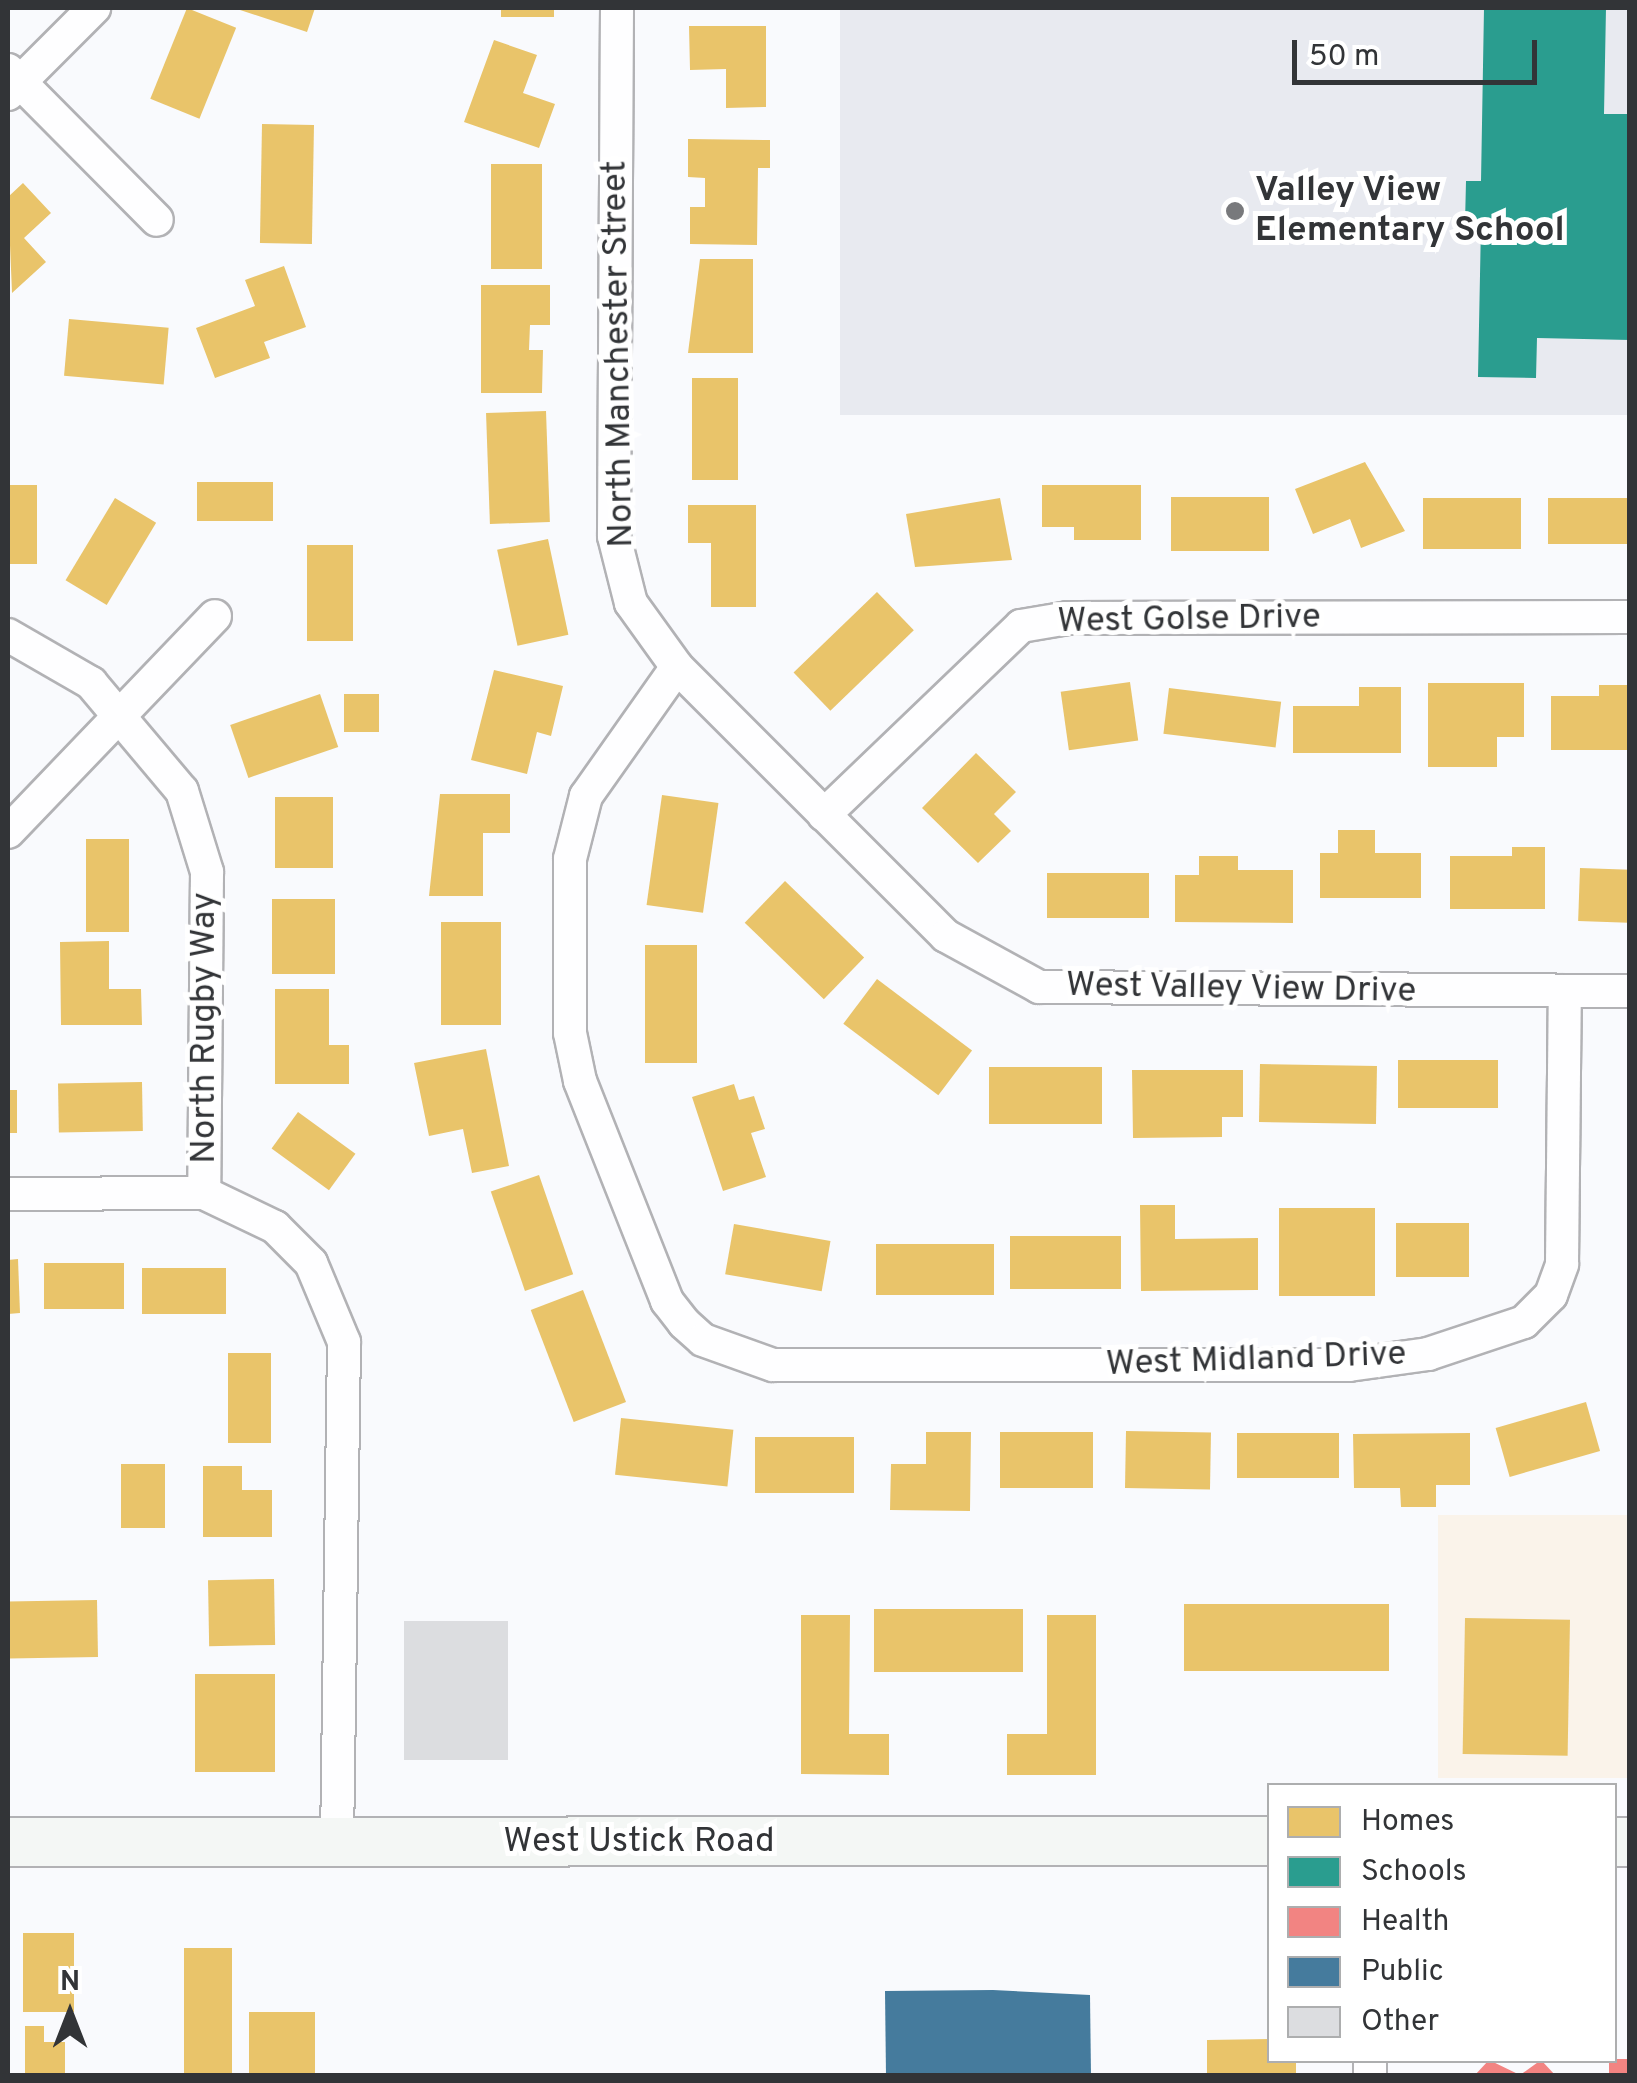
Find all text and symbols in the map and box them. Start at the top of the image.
scale bar [1297,20,1542,82]
text: 50 m [1309,39,1379,76]
street label: North Manchester Street [595,160,643,548]
place label: Valley View Elementary School [1255,170,1565,252]
marker: Valley View Elementary School [1224,200,1246,222]
street label: West Golse Drive [1057,597,1321,643]
street label: North Rugby Way [184,892,226,1164]
street label: West Valley View Drive [1064,965,1418,1013]
street label: West Midland Drive [1105,1334,1407,1386]
legend [1267,1783,1617,2063]
text: Homes [1361,1804,1454,1841]
street label: West Ustick Road [503,1821,775,1863]
text: Schools [1361,1854,1467,1891]
text: Health [1361,1904,1449,1941]
text: Public [1361,1954,1444,1991]
north arrow [20,1963,120,2063]
text: N [60,1965,80,2001]
text: Other [1361,2004,1439,2041]

